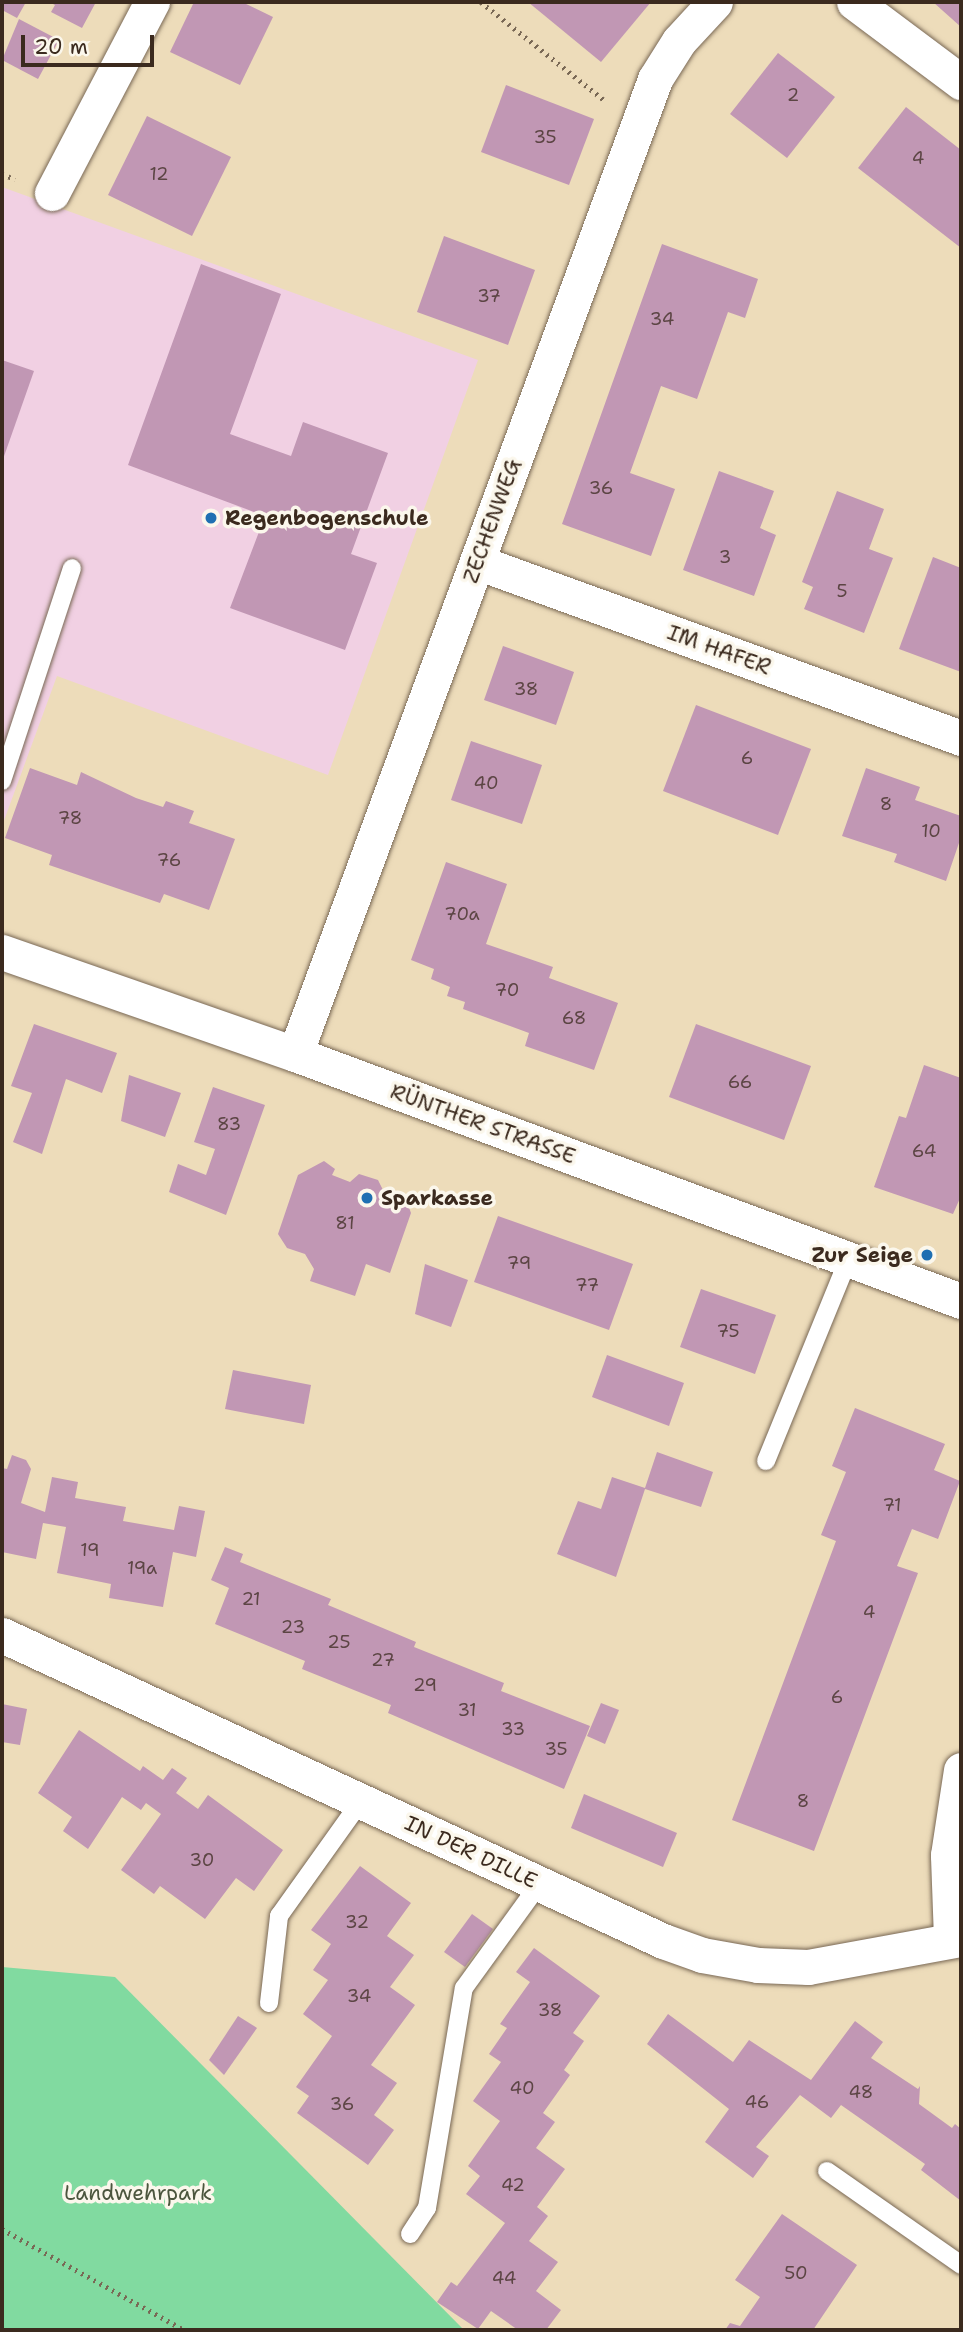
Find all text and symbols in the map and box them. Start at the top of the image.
scale bar [24,21,158,65]
text: 20 m [34,33,88,61]
house number: 2 [787,84,799,106]
house number: 35 [533,126,557,148]
house number: 4 [912,147,924,169]
house number: 12 [149,163,169,185]
house number: 37 [477,285,501,307]
house number: 34 [650,308,674,330]
street label: ZECHENWEG [458,456,526,586]
house number: 36 [589,477,613,499]
place label: Regenbogenschule [225,505,429,531]
marker: Regenbogenschule [203,510,219,526]
house number: 3 [719,546,731,568]
house number: 5 [836,580,848,602]
street label: IM HAFER [664,620,774,680]
house number: 38 [514,678,538,700]
house number: 6 [741,747,753,769]
house number: 40 [473,772,499,794]
house number: 8 [880,793,892,815]
house number: 78 [58,807,82,829]
house number: 10 [921,820,941,842]
house number: 76 [157,849,181,871]
house number: 70a [444,903,480,925]
house number: 70 [495,979,519,1001]
house number: 68 [562,1007,586,1029]
house number: 66 [728,1071,752,1093]
street label: RÜNTHER STRASSE [387,1079,579,1169]
house number: 83 [217,1113,241,1135]
house number: 64 [912,1140,936,1162]
place label: Sparkasse [381,1185,493,1211]
marker: Sparkasse [359,1190,375,1206]
house number: 81 [335,1212,355,1234]
place label: Zur Seige [811,1242,913,1268]
marker: Zur Seige [919,1247,935,1263]
house number: 79 [507,1252,531,1274]
house number: 77 [575,1274,599,1296]
house number: 75 [717,1320,739,1342]
house number: 71 [882,1494,902,1516]
house number: 19 [80,1539,100,1561]
house number: 19a [127,1557,157,1579]
house number: 21 [241,1588,261,1610]
house number: 4 [863,1601,875,1623]
house number: 23 [281,1616,305,1638]
house number: 25 [327,1631,351,1653]
house number: 27 [371,1649,395,1671]
house number: 29 [413,1674,437,1696]
house number: 6 [831,1686,843,1708]
house number: 31 [457,1699,477,1721]
house number: 33 [501,1718,525,1740]
house number: 35 [544,1738,568,1760]
house number: 8 [797,1790,809,1812]
street label: IN DER DILLE [401,1810,541,1894]
house number: 30 [190,1849,214,1871]
house number: 32 [345,1911,369,1933]
house number: 34 [347,1985,371,2007]
house number: 38 [538,1999,562,2021]
house number: 40 [509,2077,535,2099]
house number: 48 [849,2081,873,2103]
house number: 46 [745,2091,769,2113]
house number: 36 [330,2093,354,2115]
house number: 42 [501,2174,525,2196]
park label: Landwehrpark [64,2180,212,2206]
house number: 50 [784,2262,808,2284]
house number: 44 [492,2267,516,2289]

